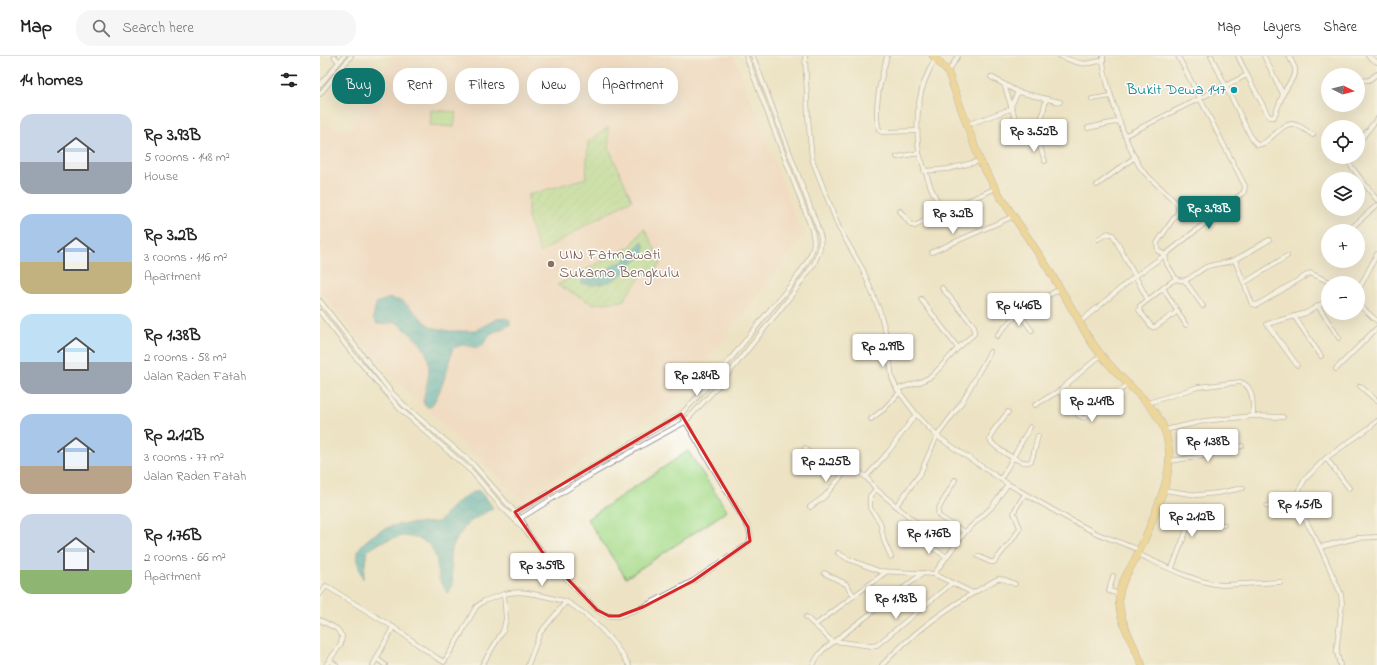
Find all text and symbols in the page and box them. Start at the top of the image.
search box [76,10,356,46]
text: Map [20,14,52,41]
icon: search [90,17,112,39]
text: Search here [122,17,194,39]
text: Map [1217,17,1241,38]
text: Layers [1263,17,1301,38]
text: Share [1323,17,1357,38]
text: 14 homes [20,68,83,93]
chip: Buy [332,68,385,104]
chip: Rent [393,68,447,104]
chip: Filters [455,68,519,104]
chip: New [527,68,580,104]
chip: Apartment [588,68,678,104]
north arrow [1321,68,1365,112]
map controls [1321,68,1365,320]
icon: filters [278,69,300,91]
place label: Bukit Dewa 147 [1126,78,1226,102]
marker: Bukit Dewa 147 [1229,85,1239,95]
pin: Rp 3.52B [993,119,1075,153]
button: locate [1321,120,1365,164]
text: Rp 3.52B [1010,122,1058,141]
text: Rp 3.93B [144,123,201,148]
icon: home [52,130,100,178]
text: 5 rooms · 148 m² [144,148,230,167]
text: House [144,167,178,186]
button: layers [1321,172,1365,216]
pin: Rp 3.93B [1168,196,1250,230]
text: Rp 3.93B [1187,199,1231,218]
pin: Rp 3.2B [916,201,990,235]
text: Rp 3.2B [933,204,973,223]
text: Rp 3.2B [144,223,197,248]
button: + [1321,224,1365,268]
icon: home [52,230,100,278]
place label: UIN Fatmawati Sukarno Bengkulu [559,243,679,285]
text: 3 rooms · 116 m² [144,248,227,267]
marker: UIN Fatmawati Sukarno Bengkulu [546,259,556,269]
text: Apartment [144,267,201,286]
button: − [1321,276,1365,320]
pin: Rp 4.46B [978,293,1060,327]
text: Rp 4.46B [996,296,1042,315]
text: Rp 1.38B [144,323,201,348]
icon: home [52,330,100,378]
pin: Rp 2.99B [842,334,924,368]
text: Rp 2.99B [861,337,905,356]
text: 2 rooms · 58 m² [144,348,227,367]
pin: Rp 2.84B [656,363,738,397]
text: Rp 2.84B [674,366,720,385]
text: Jalan Raden Fatah [144,367,246,386]
pin: Rp 2.49B [1051,389,1133,423]
text: Rp 2.49B [1070,392,1114,411]
text: Rp 2.12B [144,423,204,448]
pin: Rp 1.38B [1167,429,1249,463]
icon: home [52,430,100,478]
text: Rp 1.38B [1186,432,1230,451]
text: 3 rooms · 77 m² [144,448,224,467]
pin: Rp 2.25B [785,449,867,483]
text: Rp 2.25B [801,452,851,471]
text: Jalan Raden Fatah [144,467,246,486]
pin: Rp 1.51B [1259,492,1341,526]
text: Rp 1.51B [1278,495,1322,514]
pin: Rp 2.12B [1151,504,1233,538]
text: Rp 2.12B [1169,507,1215,526]
pin: Rp 1.76B [888,521,970,555]
text: Rp 1.76B [144,523,202,548]
text: Rp 1.76B [907,524,951,543]
icon: home [52,530,100,578]
text: 2 rooms · 66 m² [144,548,226,567]
pin: Rp 3.59B [501,553,583,587]
text: Rp 3.59B [519,556,565,575]
text: Apartment [144,567,201,586]
pin: Rp 1.93B [855,586,937,620]
text: Rp 1.93B [875,589,917,608]

